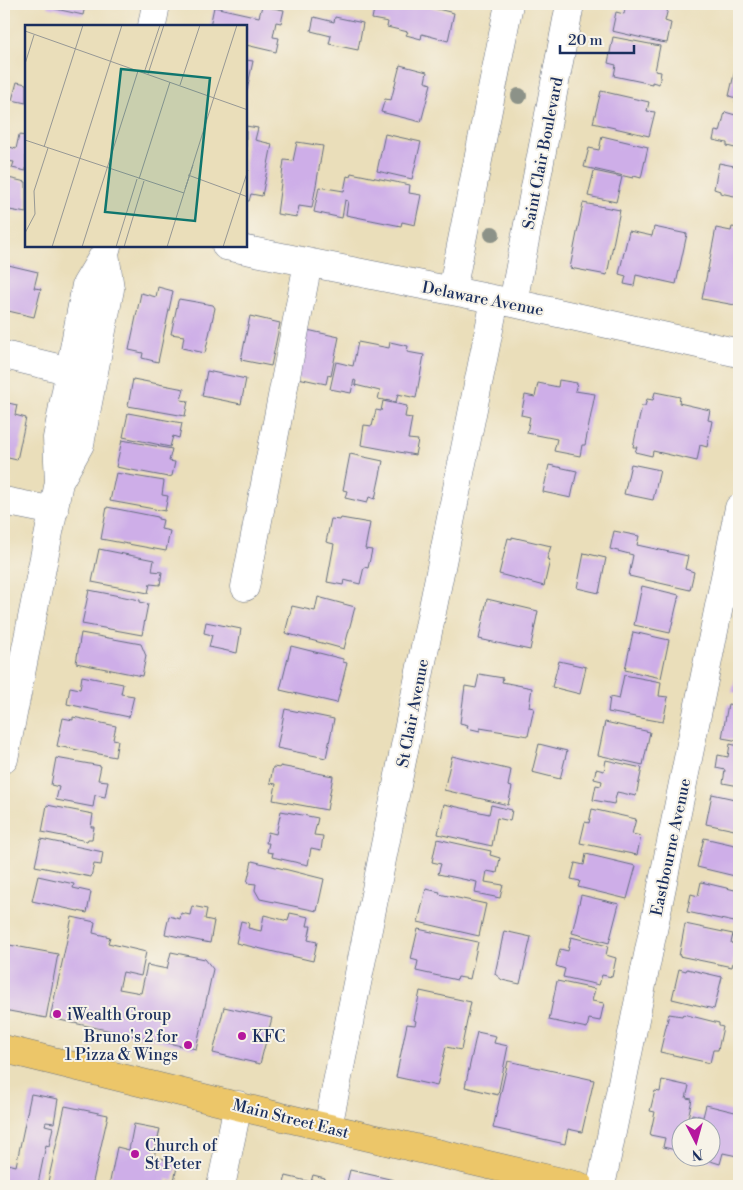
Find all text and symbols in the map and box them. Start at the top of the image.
scale bar [560,22,634,54]
inset map [25,25,248,248]
text: 20 m [568,31,603,50]
street label: Saint Clair Boulevard [518,76,568,231]
street label: Delaware Avenue [420,277,545,321]
street label: St Clair Avenue [393,657,433,769]
street label: Eastbourne Avenue [647,777,695,918]
place label: iWealth Group [67,1005,171,1025]
marker: iWealth Group [51,1008,63,1020]
place label: Bruno's 2 for 1 Pizza & Wings [65,1027,178,1065]
place label: KFC [252,1027,285,1047]
marker: KFC [236,1030,248,1042]
marker: Bruno's 2 for 1 Pizza & Wings [182,1039,194,1051]
street label: Main Street East [231,1095,351,1143]
north arrow [670,1118,720,1168]
place label: Church of St Peter [145,1136,218,1174]
text: N [691,1144,704,1163]
marker: Church of St Peter [129,1148,141,1160]

